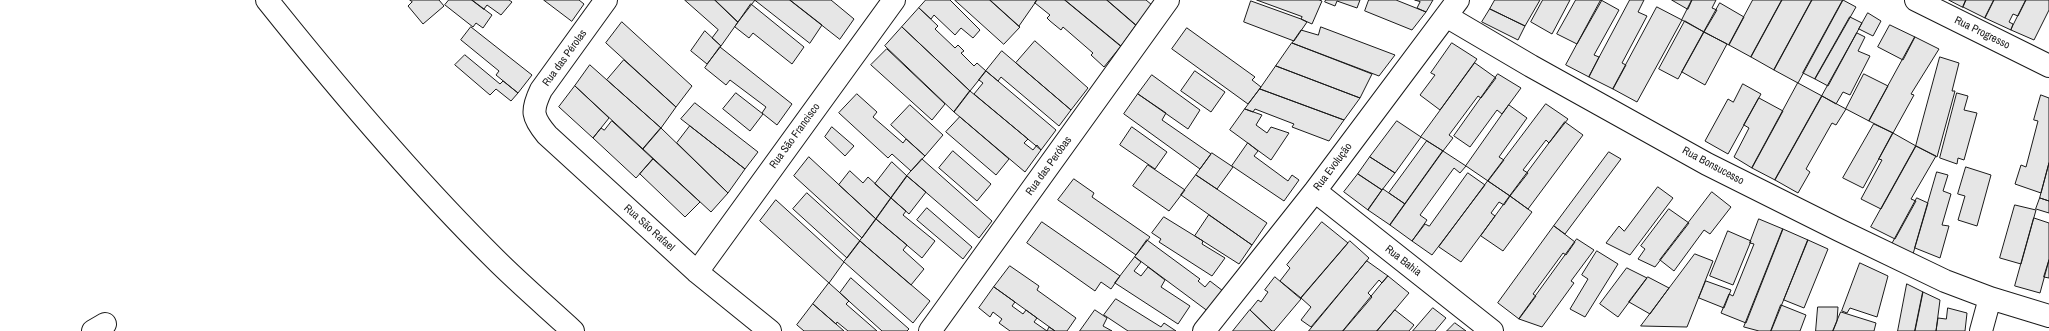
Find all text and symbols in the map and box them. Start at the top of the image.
street label: Rua Progresso [1952,14,2012,52]
street label: Rua das Pérolas [540,27,590,89]
street label: Rua São Francisco [767,101,823,171]
street label: Rua das Peróbas [1023,134,1075,198]
street label: Rua Evolução [1311,141,1355,193]
street label: Rua Bonsucesso [1680,144,1746,188]
street label: Rua São Rafael [621,202,677,254]
street label: Rua Bahia [1382,243,1424,279]

